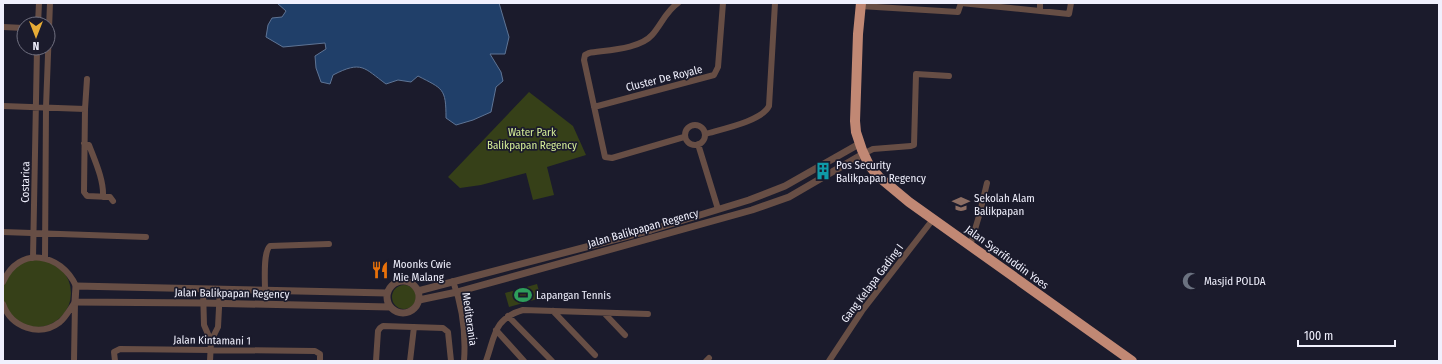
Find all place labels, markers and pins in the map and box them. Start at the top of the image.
place label: Pos Security Balikpapan Regency [836,159,926,185]
building icon: Pos Security Balikpapan Regency [813,161,833,181]
place label: Sekolah Alam Balikpapan [974,192,1035,218]
school or university icon: Sekolah Alam Balikpapan [951,194,971,214]
place label: Moonks Cwie Mie Malang [393,258,451,284]
restaurant icon: Moonks Cwie Mie Malang [370,260,390,280]
mosque icon: Masjid POLDA [1181,271,1201,291]
place label: Masjid POLDA [1204,275,1266,288]
sports icon: Lapangan Tennis [513,285,533,305]
place label: Lapangan Tennis [536,289,611,302]

